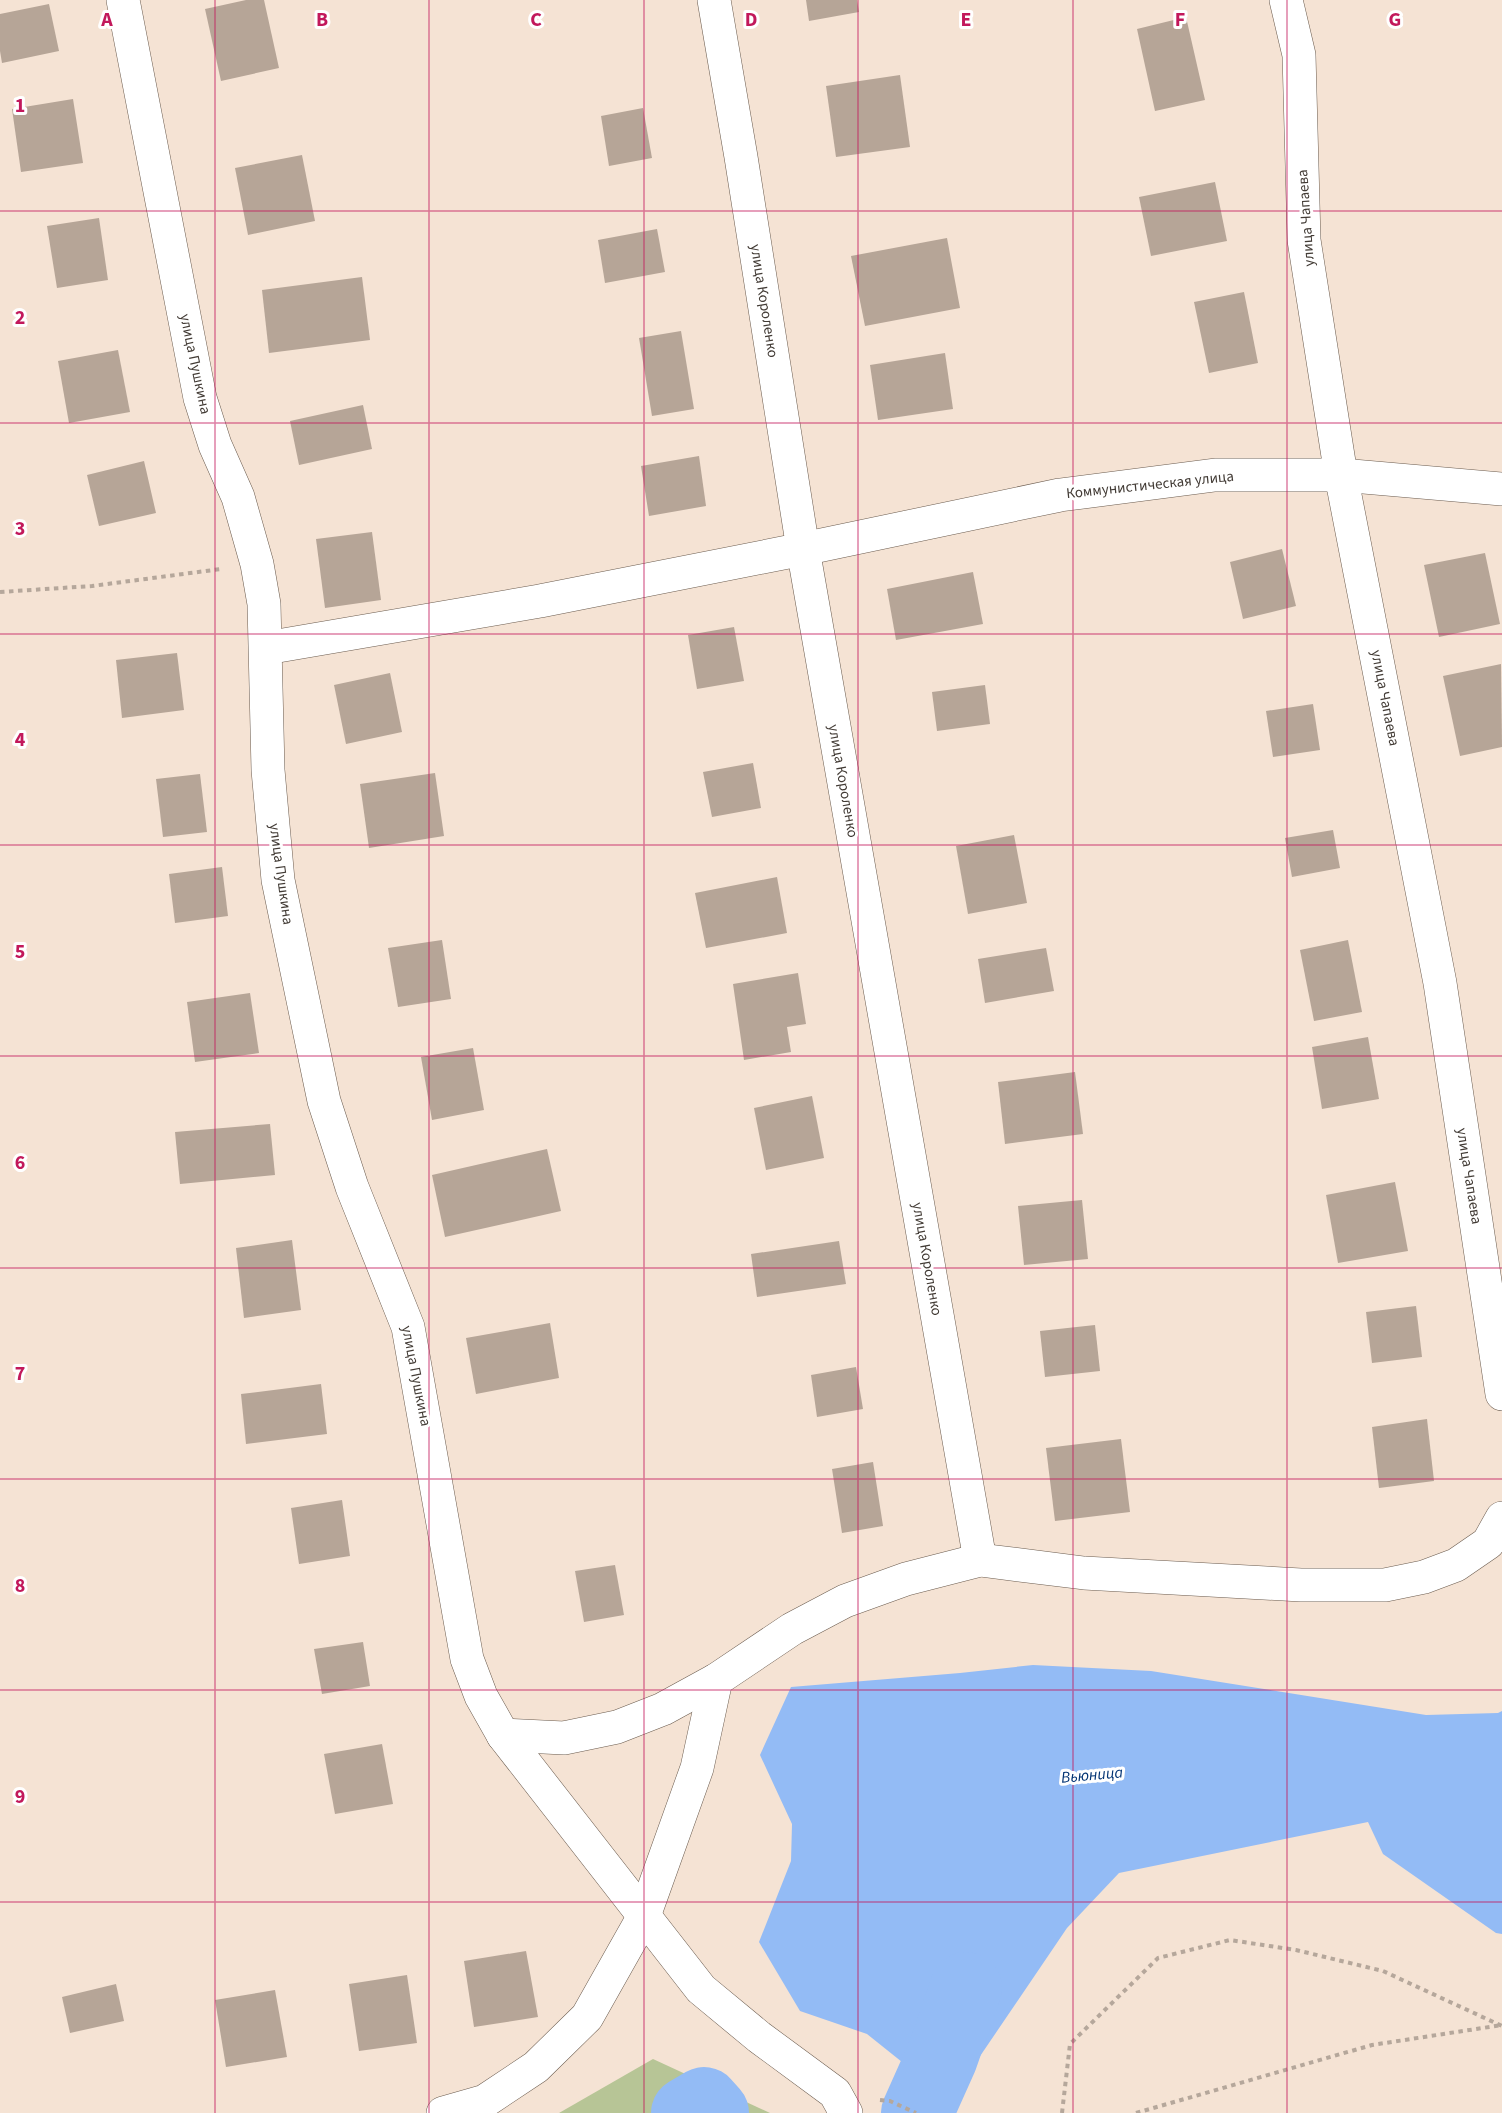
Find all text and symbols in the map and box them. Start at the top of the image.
text: A [100,6,113,34]
text: B [316,6,328,34]
text: C [530,6,542,34]
text: D [745,6,757,34]
text: E [961,6,971,34]
text: F [1175,6,1185,34]
text: G [1389,6,1401,34]
text: 1 [15,92,25,120]
street label: улица Чапаева [1292,169,1320,267]
street label: улица Короленко [745,243,783,359]
text: 2 [15,304,25,332]
street label: улица Пушкина [174,312,216,416]
street label: Коммунистическая улица [1065,466,1235,504]
text: 3 [15,515,25,543]
street label: улица Чапаева [1365,648,1405,748]
street label: улица Короленко [823,723,863,839]
text: 4 [15,726,26,754]
street label: улица Пушкина [263,822,299,926]
text: 5 [15,938,25,966]
street label: улица Чапаева [1451,1126,1487,1226]
text: 6 [15,1149,25,1177]
street label: улица Короленко [907,1201,947,1317]
street label: улица Пушкина [396,1324,436,1428]
text: 7 [15,1360,25,1388]
text: 8 [15,1572,25,1600]
water label: Вьюница [1060,1761,1124,1789]
text: 9 [15,1783,25,1811]

